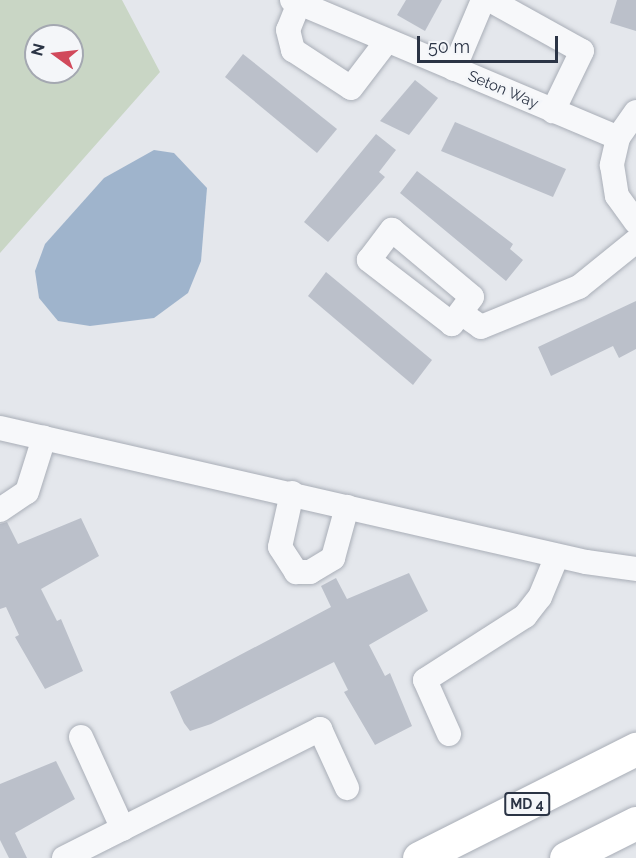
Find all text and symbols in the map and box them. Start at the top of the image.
north arrow [24,24,84,84]
scale bar [420,24,561,62]
text: 50 m [428,36,470,57]
text: N [27,41,49,58]
street label: Seton Way [465,67,541,113]
road number: MD 4 [503,793,551,815]

